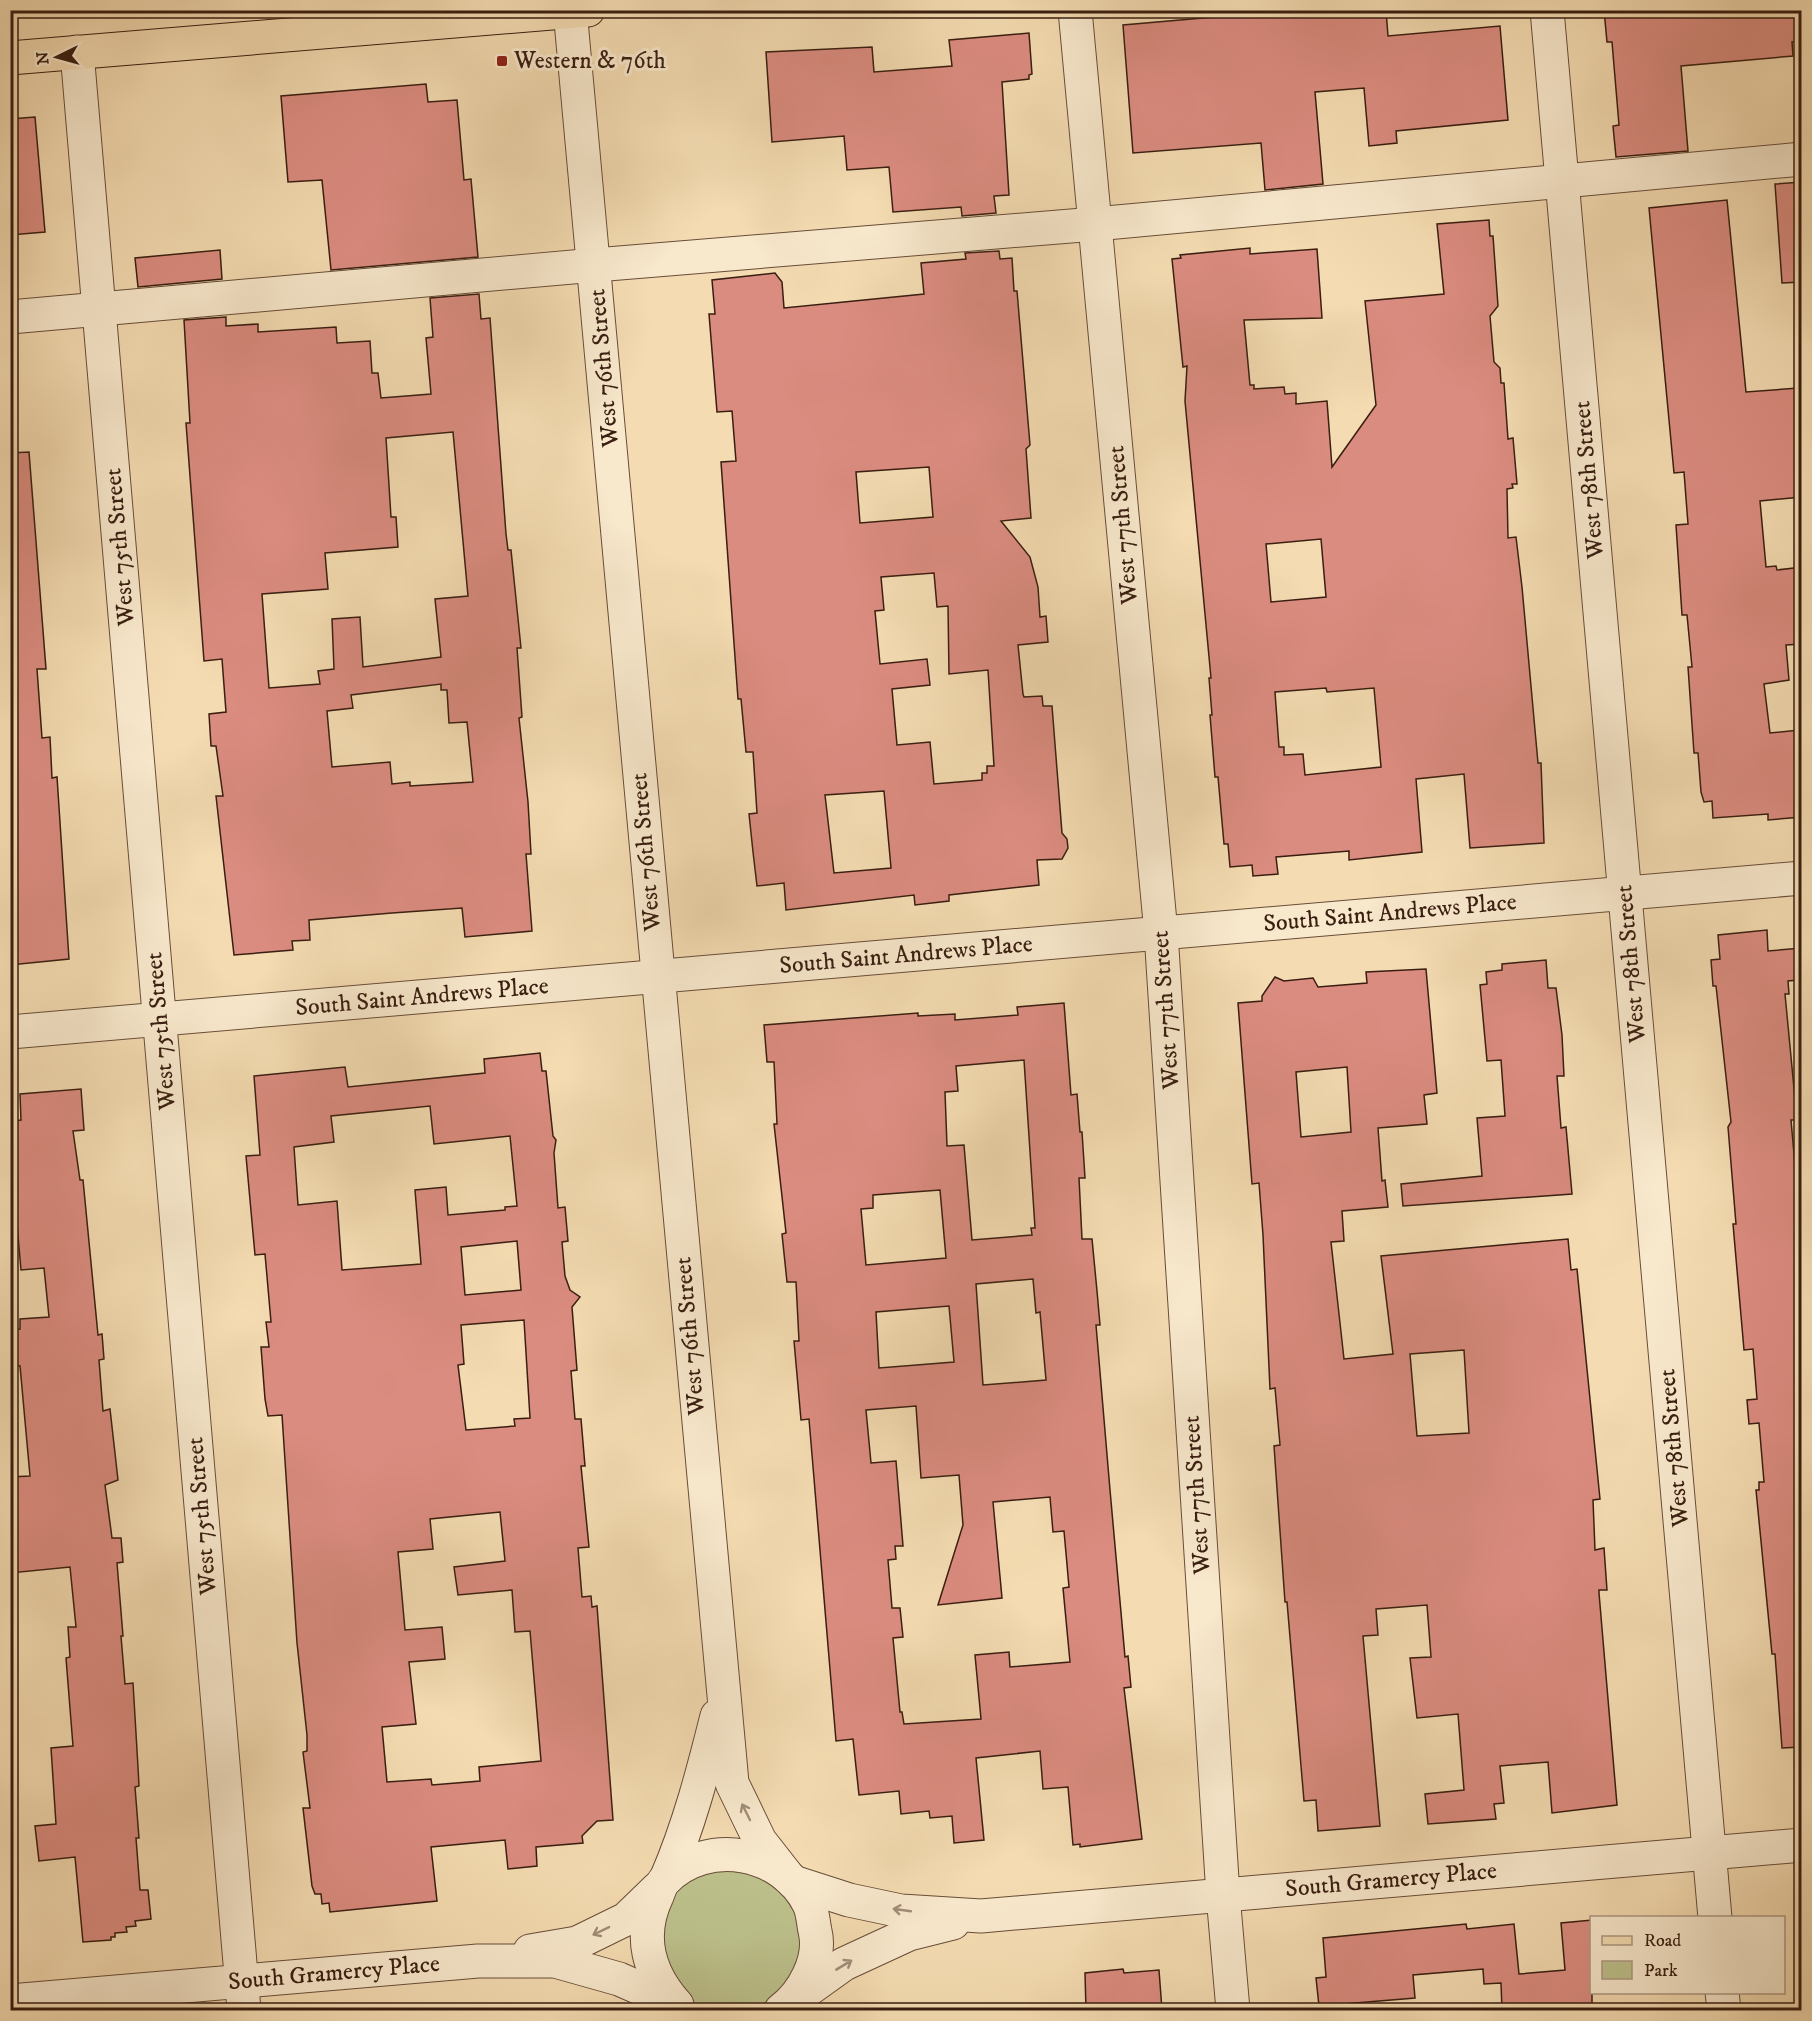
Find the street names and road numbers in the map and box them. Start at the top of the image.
street label: West 76th Street [582,287,626,449]
street label: West 78th Street [1567,399,1611,561]
street label: West 77th Street [1101,444,1145,607]
street label: West 75th Street [98,467,142,628]
street label: West 76th Street [624,771,668,933]
street label: West 78th Street [1609,883,1653,1045]
street label: South Saint Andrews Place [1262,887,1518,939]
street label: South Saint Andrews Place [778,929,1034,981]
street label: West 77th Street [1145,929,1187,1091]
street label: West 75th Street [139,951,183,1112]
street label: South Saint Andrews Place [294,971,550,1023]
street label: West 76th Street [668,1255,712,1417]
street label: West 78th Street [1652,1367,1696,1529]
street label: West 77th Street [1176,1414,1218,1576]
street label: West 75th Street [180,1436,224,1597]
street label: South Gramercy Place [1284,1856,1498,1904]
street label: South Gramercy Place [227,1949,441,1997]

